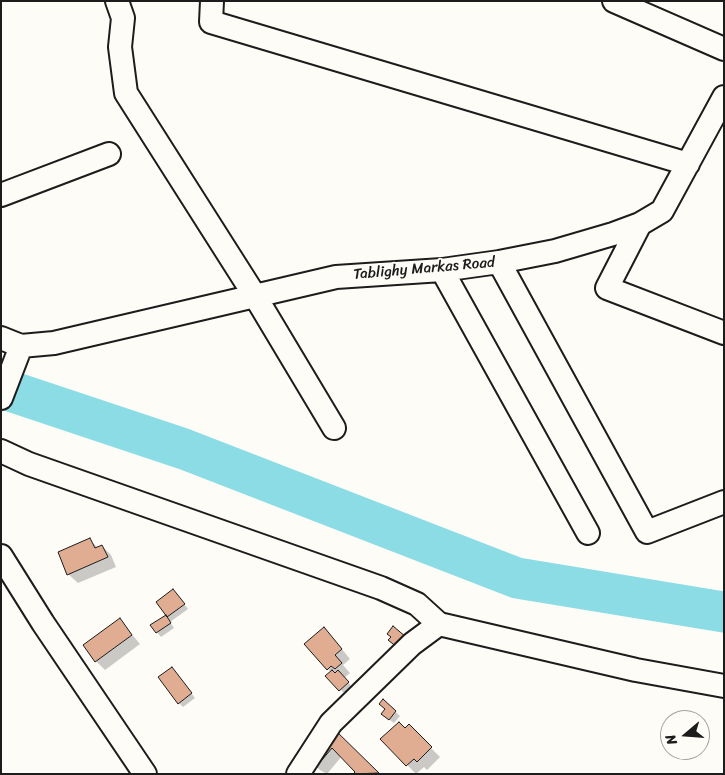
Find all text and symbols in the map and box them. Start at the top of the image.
street label: Tablighy Markas Road [353,254,495,284]
north arrow [660,710,710,760]
text: N [658,731,685,748]

